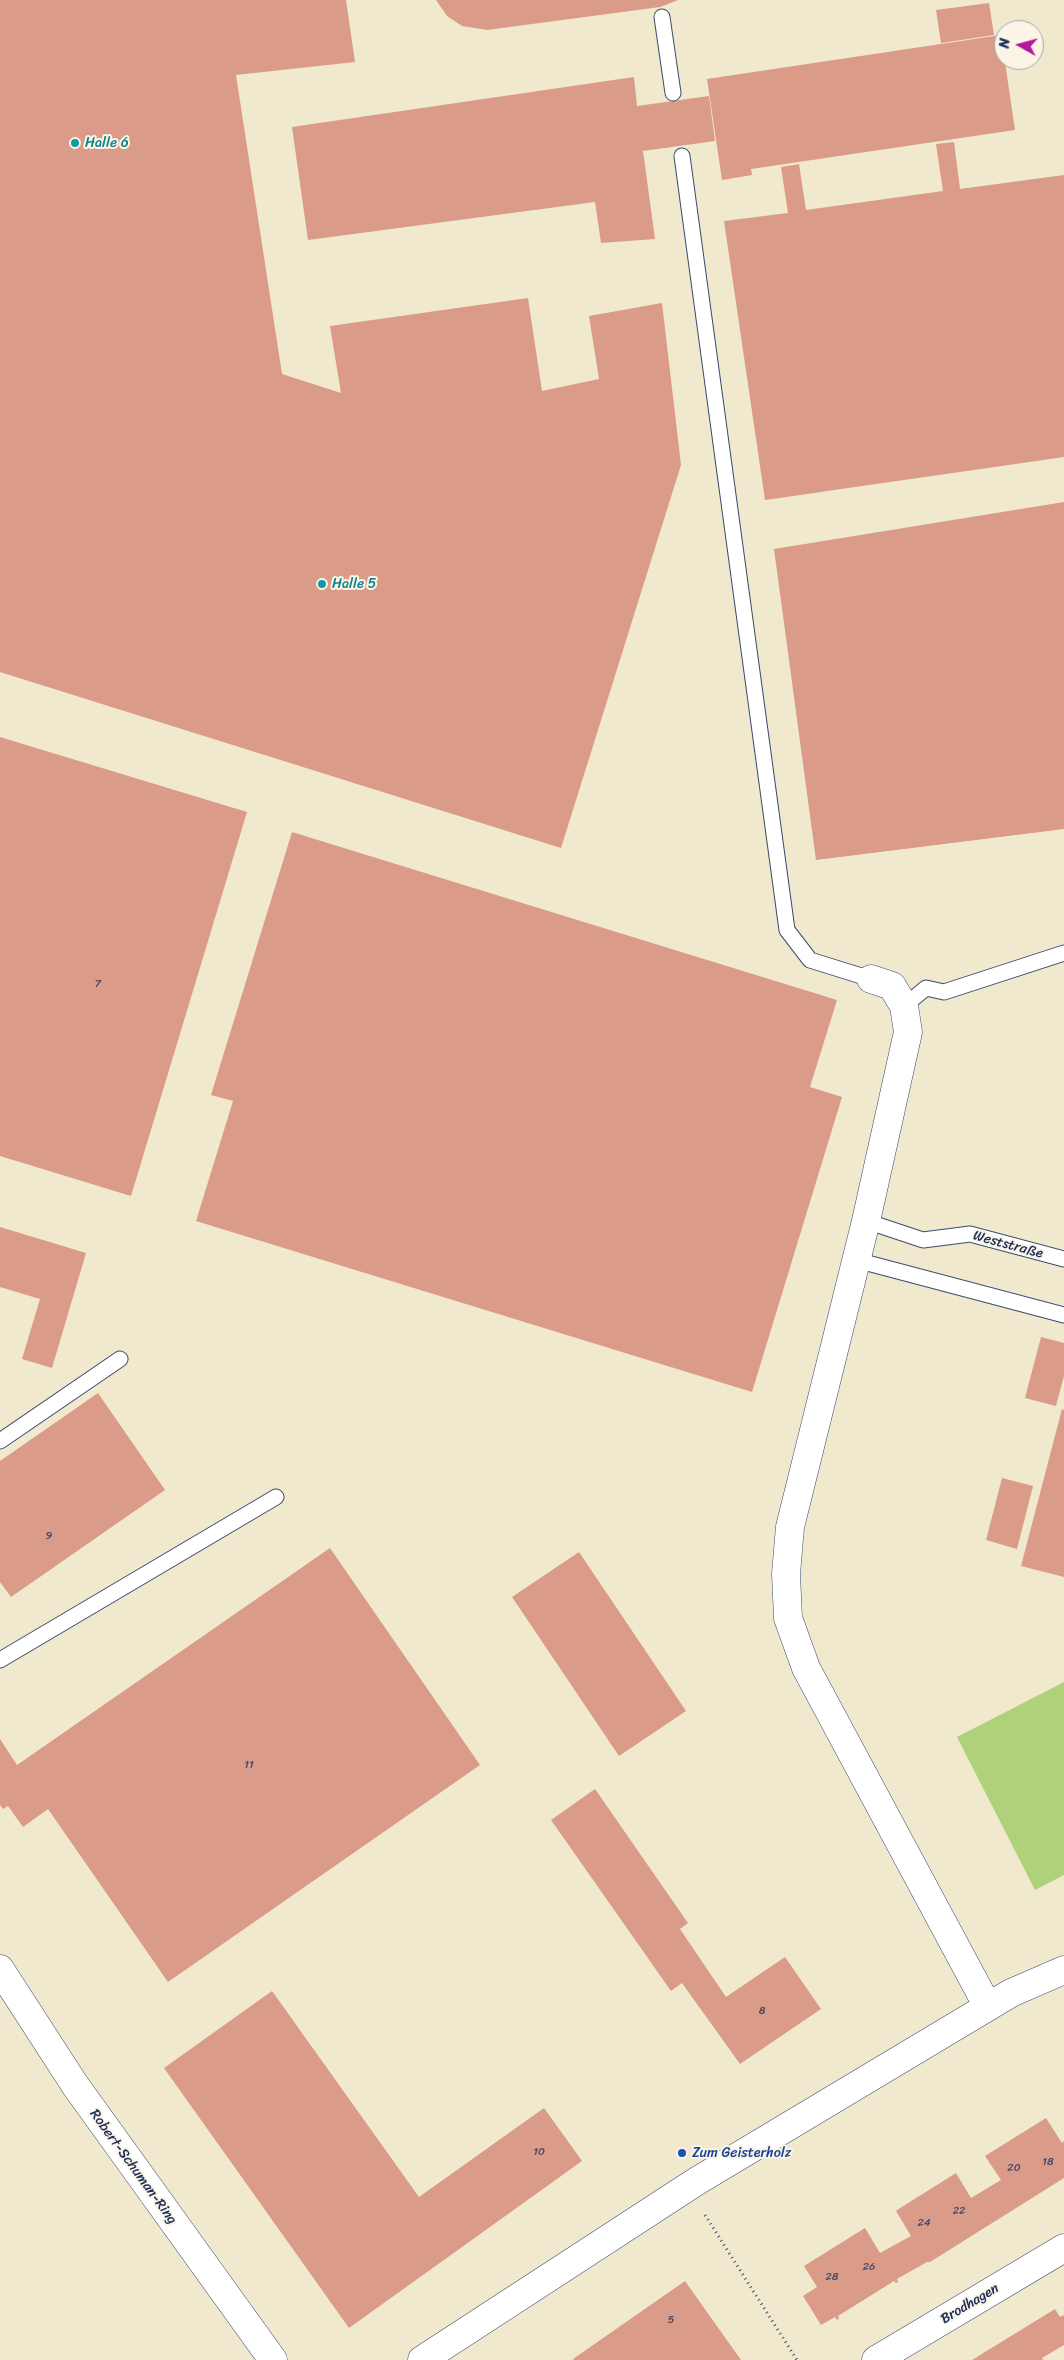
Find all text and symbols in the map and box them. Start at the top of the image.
north arrow [994,20,1044,70]
text: N [992,37,1018,50]
place label: Halle 6 [85,135,129,151]
marker: Halle 6 [69,137,81,149]
place label: Halle 5 [332,576,376,592]
marker: Halle 5 [316,578,328,590]
house number: 7 [95,977,101,991]
street label: Weststraße [971,1228,1045,1262]
house number: 9 [46,1529,52,1543]
house number: 11 [244,1758,254,1772]
house number: 8 [759,2004,765,2018]
street label: Robert-Schuman-Ring [86,2106,180,2228]
house number: 10 [533,2145,545,2159]
place label: Zum Geisterholz [692,2145,791,2161]
marker: Zum Geisterholz [676,2147,688,2159]
house number: 18 [1042,2155,1054,2169]
house number: 20 [1007,2161,1021,2175]
house number: 22 [953,2204,965,2218]
house number: 24 [917,2216,931,2230]
house number: 26 [863,2260,875,2274]
house number: 28 [826,2270,838,2284]
street label: Brodhagen [938,2280,1002,2328]
house number: 5 [668,2313,674,2327]

